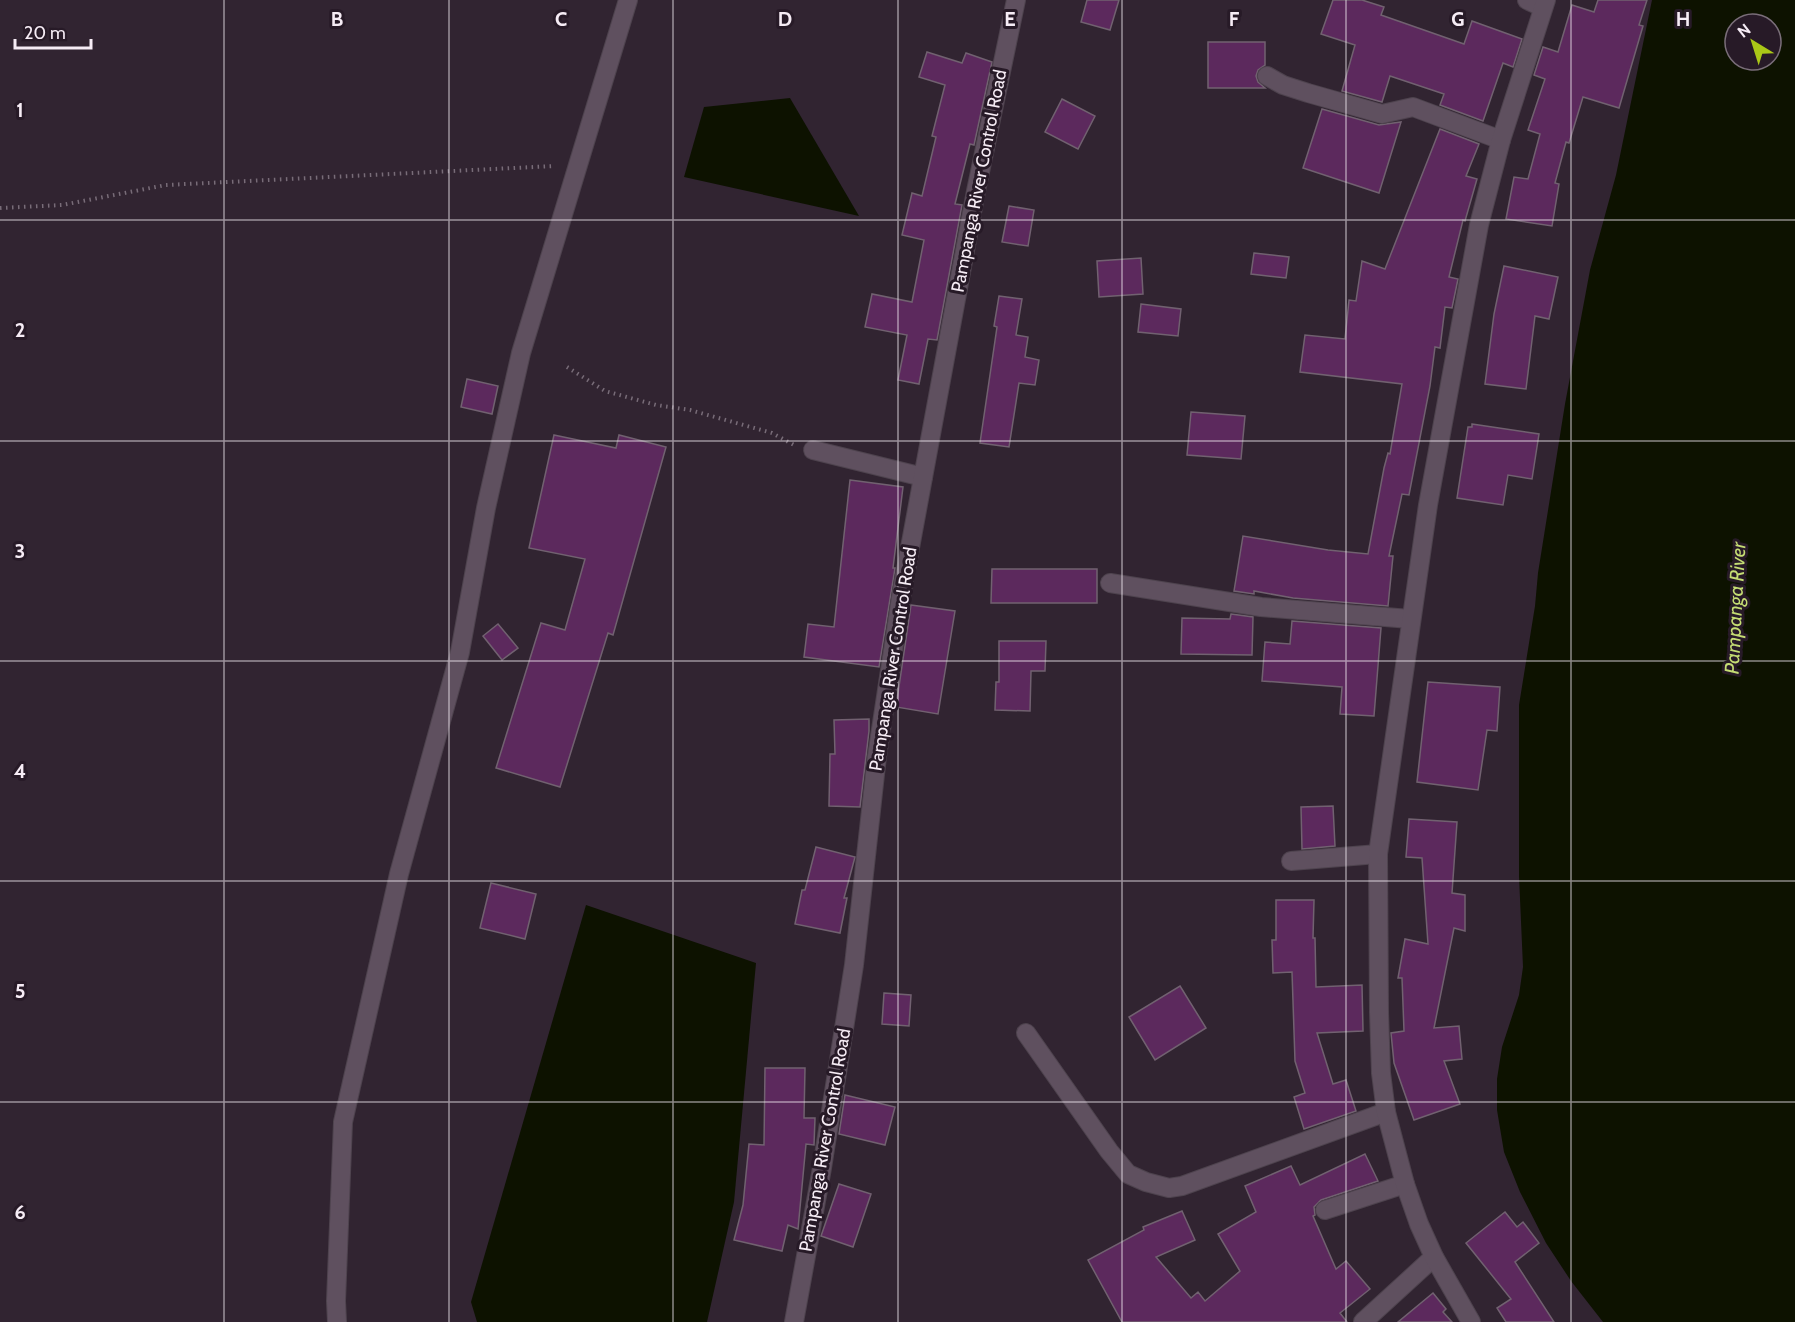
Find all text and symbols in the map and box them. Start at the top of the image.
text: B [331,7,343,31]
text: C [555,7,567,31]
text: D [778,7,792,31]
text: E [1004,7,1016,31]
text: F [1229,7,1240,31]
text: G [1451,7,1465,31]
text: H [1676,7,1690,31]
scale bar [15,12,92,50]
north arrow [1723,12,1783,72]
text: N [1734,20,1754,42]
text: 20 m [24,22,66,44]
street label: Pampanga River Control Road [947,68,1011,294]
text: 1 [16,98,24,122]
text: 2 [15,318,25,342]
text: 3 [15,539,25,563]
water label: Pampanga River [1720,540,1750,675]
street label: Pampanga River Control Road [864,545,922,773]
text: 4 [14,759,26,783]
text: 5 [15,979,25,1003]
street label: Pampanga River Control Road [795,1027,855,1253]
text: 6 [14,1200,26,1224]

